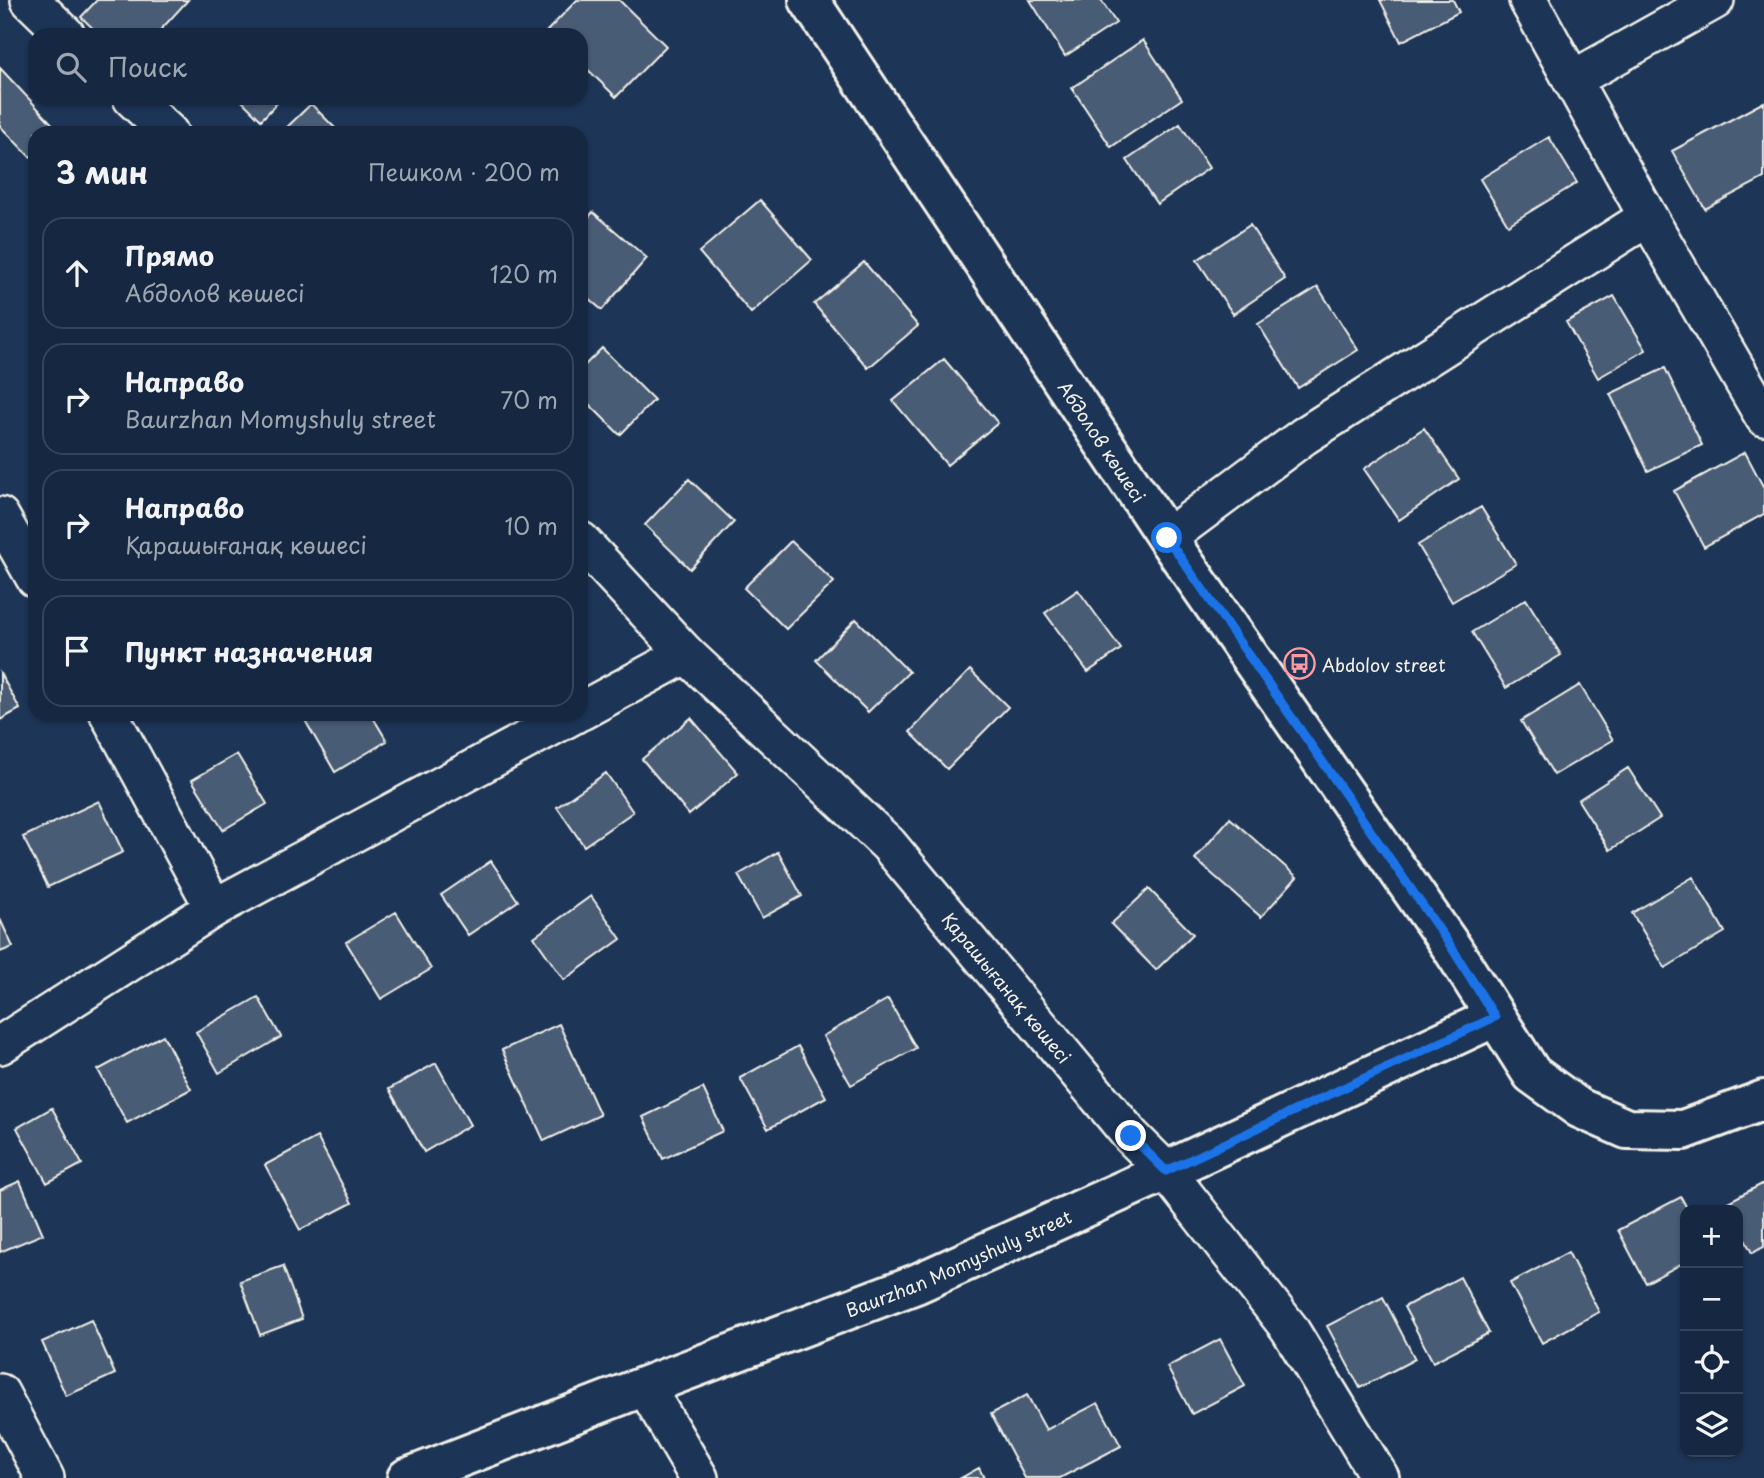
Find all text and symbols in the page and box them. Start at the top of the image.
search box [28,28,588,105]
text: Поиск [108,47,187,86]
icon: search [52,48,90,86]
text: 3 мин [56,149,148,194]
text: Пешком · 200 m [368,154,560,189]
text: Прямо [125,236,214,275]
icon: ahead [58,254,96,292]
text: 120 m [490,256,558,291]
text: Абдолов көшесі [125,275,305,310]
text: Направо [125,362,244,401]
street label: Абдолов көшесі [1052,375,1153,507]
icon: right [58,380,96,418]
text: 70 m [500,382,558,417]
text: Baurzhan Momyshuly street [125,401,436,436]
text: Направо [125,488,244,527]
icon: right [58,506,96,544]
text: 10 m [504,508,558,543]
route start [1151,522,1182,553]
text: Қарашығанақ көшесі [125,527,367,562]
icon: arrive [58,632,96,670]
text: Пункт назначения [125,632,373,671]
bus stop icon: Abdolov street [1282,647,1316,681]
place label: Abdolov street [1322,651,1446,678]
street label: Қарашығанақ көшесі [936,906,1078,1069]
route end [1115,1120,1146,1151]
street label: Baurzhan Momyshuly street [842,1202,1076,1323]
map controls [1680,1205,1743,1457]
button: + [1680,1205,1743,1268]
button: − [1680,1268,1743,1331]
button: locate [1680,1331,1743,1394]
button: layers [1680,1394,1743,1457]

